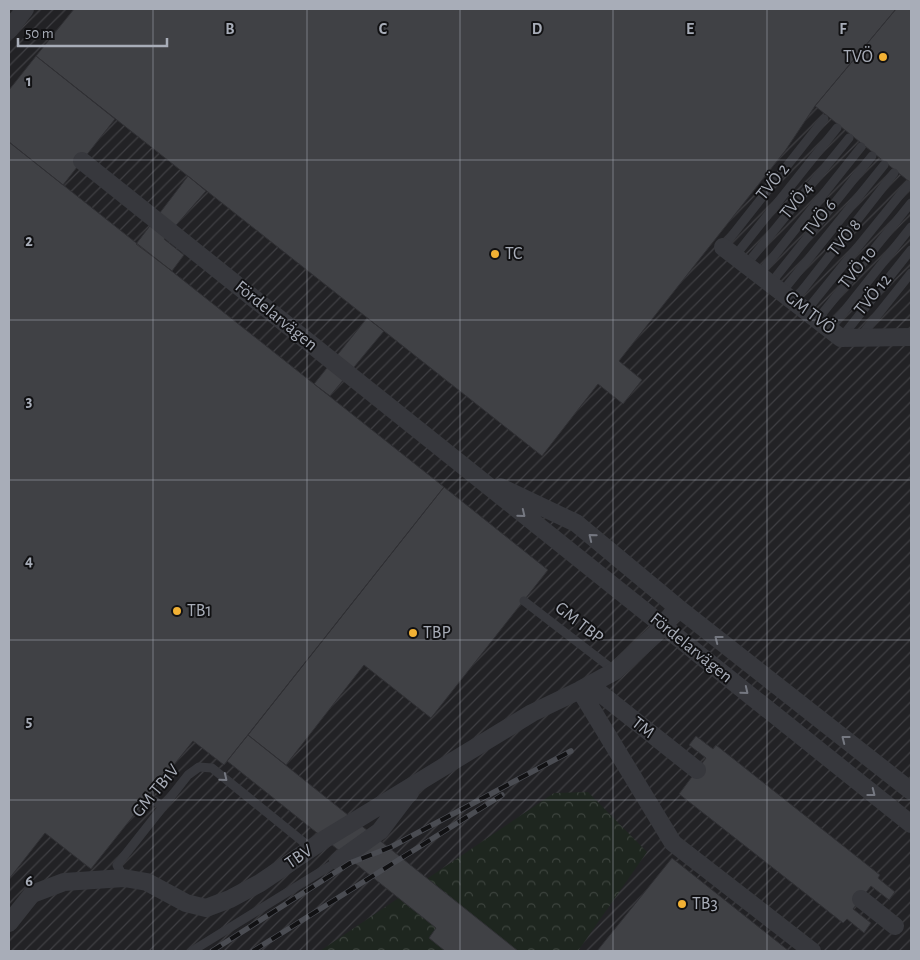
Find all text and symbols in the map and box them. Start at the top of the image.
scale bar [18,15,166,47]
text: B [225,21,235,37]
text: C [379,21,388,37]
text: D [532,21,543,37]
text: E [686,21,694,37]
text: F [839,21,847,37]
text: 50 m [25,26,54,41]
place label: TVÖ [843,46,873,66]
marker: TVÖ [877,51,889,63]
text: 1 [26,73,32,89]
street label: TVÖ 2 [751,159,793,204]
street label: TVÖ 4 [775,178,817,223]
street label: TVÖ 6 [798,195,840,240]
street label: TVÖ 8 [823,215,865,260]
text: 2 [25,233,33,249]
street label: TVÖ 10 [834,242,880,293]
place label: TC [505,245,522,263]
marker: TC [489,248,501,260]
street label: TVÖ 12 [850,270,895,319]
street label: Fördelarvägen [232,278,320,354]
street label: GM TVÖ [782,286,840,338]
text: 3 [26,393,33,409]
one-way arrow [516,508,525,516]
one-way arrow [588,533,597,542]
text: 4 [25,553,33,569]
street label: GM TBP [551,599,607,647]
place label: TB1 [187,602,212,620]
marker: TB1 [171,605,183,617]
street label: Fördelarvägen [647,610,735,686]
place label: TBP [423,624,451,642]
marker: TBP [407,627,419,639]
one-way arrow [715,636,724,644]
one-way arrow [739,686,748,694]
text: 5 [26,713,33,729]
street label: TM [628,714,658,742]
one-way arrow [842,736,851,745]
street label: GM TB1V [129,761,184,821]
one-way arrow [218,772,227,780]
one-way arrow [866,787,875,795]
street label: TBV [282,841,317,872]
text: 6 [25,873,33,889]
place label: TB3 [692,895,718,913]
marker: TB3 [676,898,688,910]

